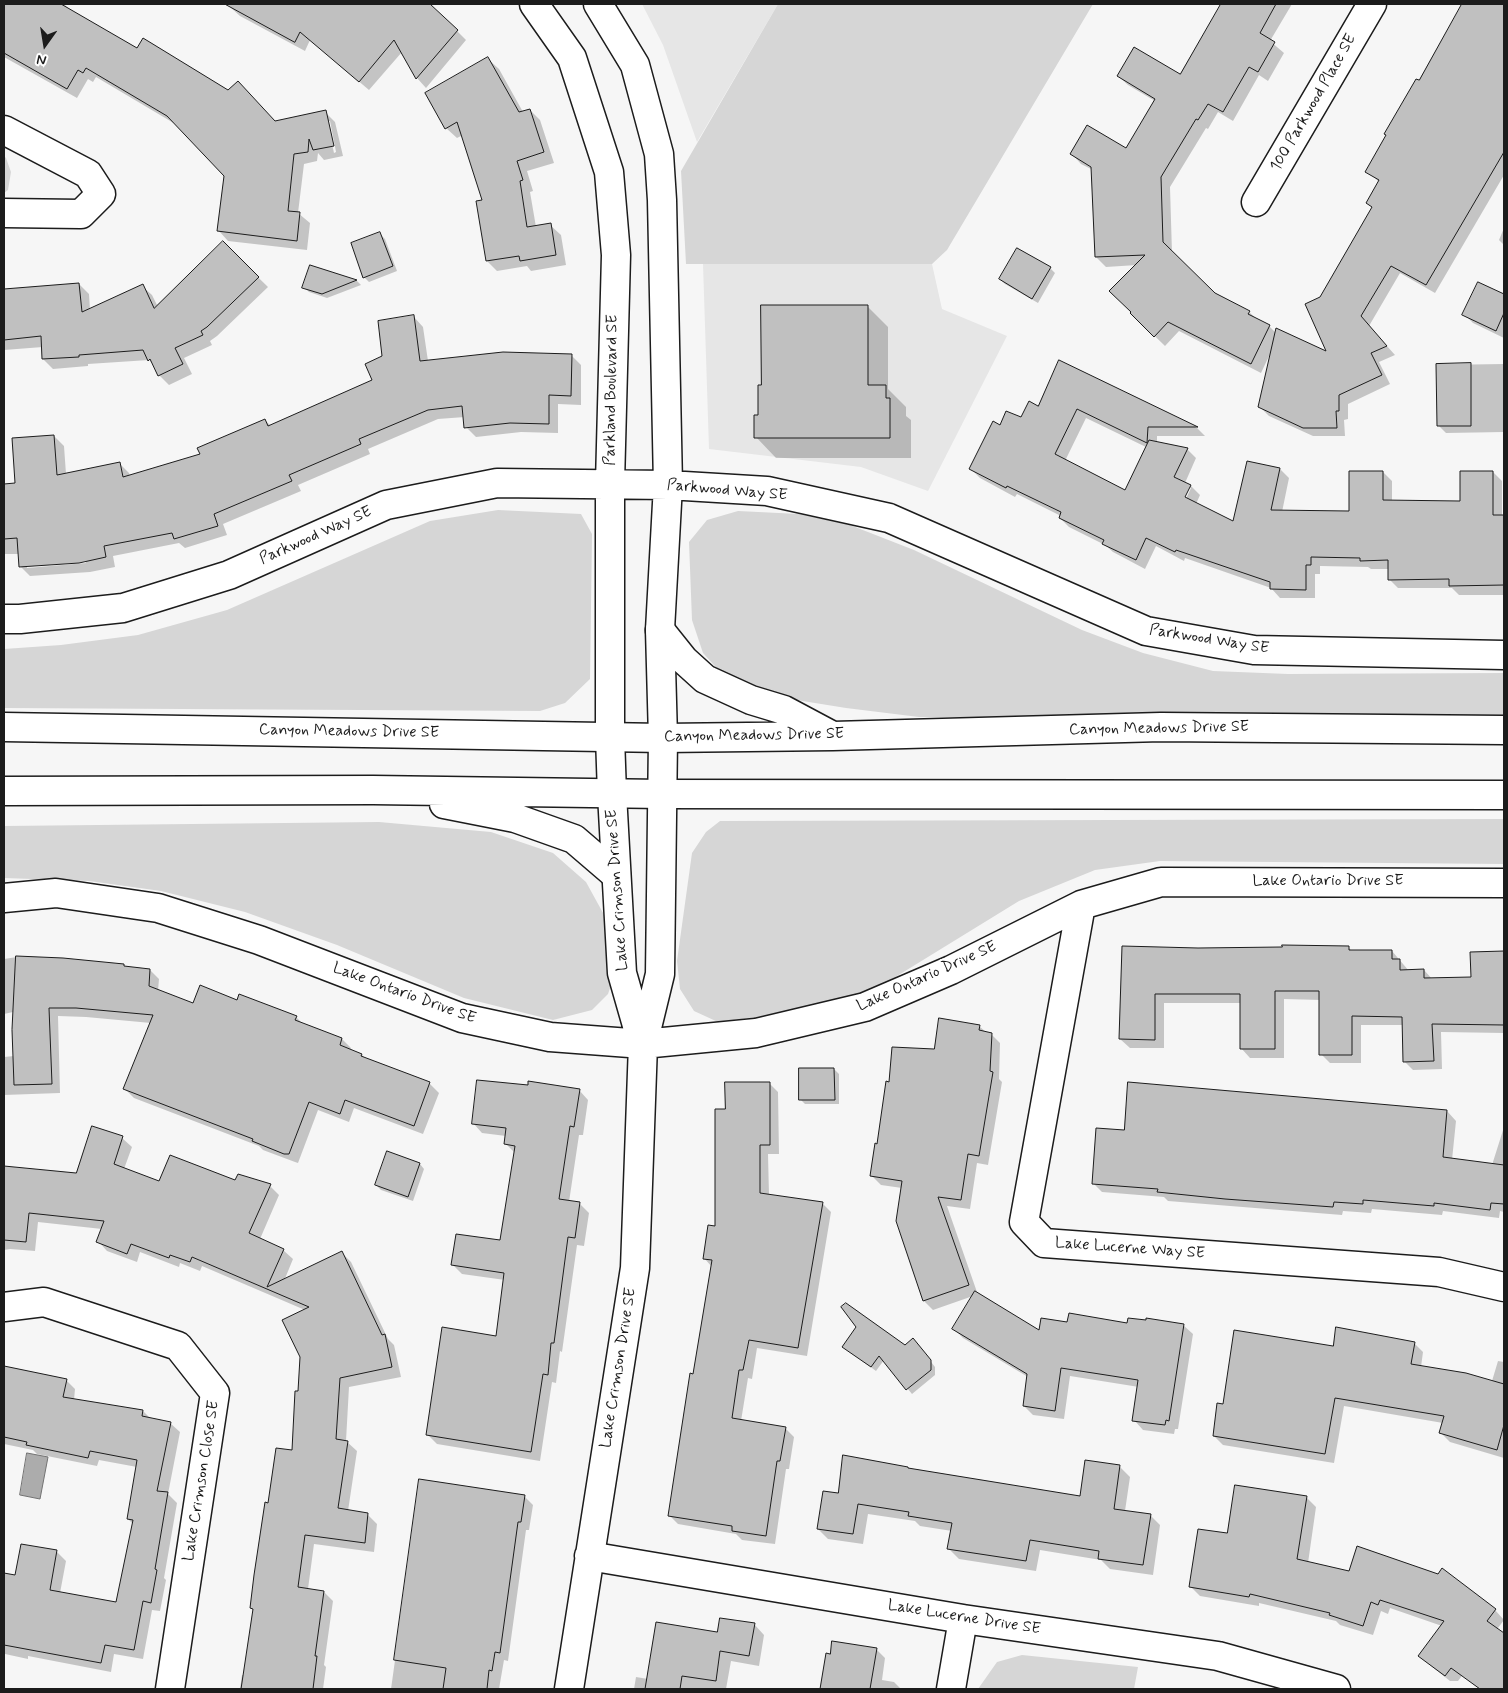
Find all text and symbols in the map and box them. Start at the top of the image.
north arrow [20,20,70,70]
street label: 100 Parkwood Place SE [1267,31,1361,175]
text: N [35,50,48,69]
street label: Parkland Boulevard SE [601,314,623,466]
street label: Parkwood Way SE [666,476,788,506]
street label: Parkwood Way SE [257,503,375,569]
street label: Parkwood Way SE [1148,621,1270,659]
street label: Canyon Meadows Drive SE [1069,718,1249,740]
street label: Canyon Meadows Drive SE [259,721,439,743]
street label: Canyon Meadows Drive SE [664,725,844,747]
street label: Lake Crimson Drive SE [603,808,633,972]
street label: Lake Ontario Drive SE [1252,872,1404,892]
street label: Lake Ontario Drive SE [854,938,1000,1016]
street label: Lake Ontario Drive SE [330,959,478,1029]
street label: Lake Lucerne Way SE [1054,1234,1206,1264]
street label: Lake Crimson Drive SE [597,1286,641,1450]
street label: Lake Crimson Close SE [180,1399,224,1563]
street label: Lake Lucerne Drive SE [886,1596,1042,1640]

